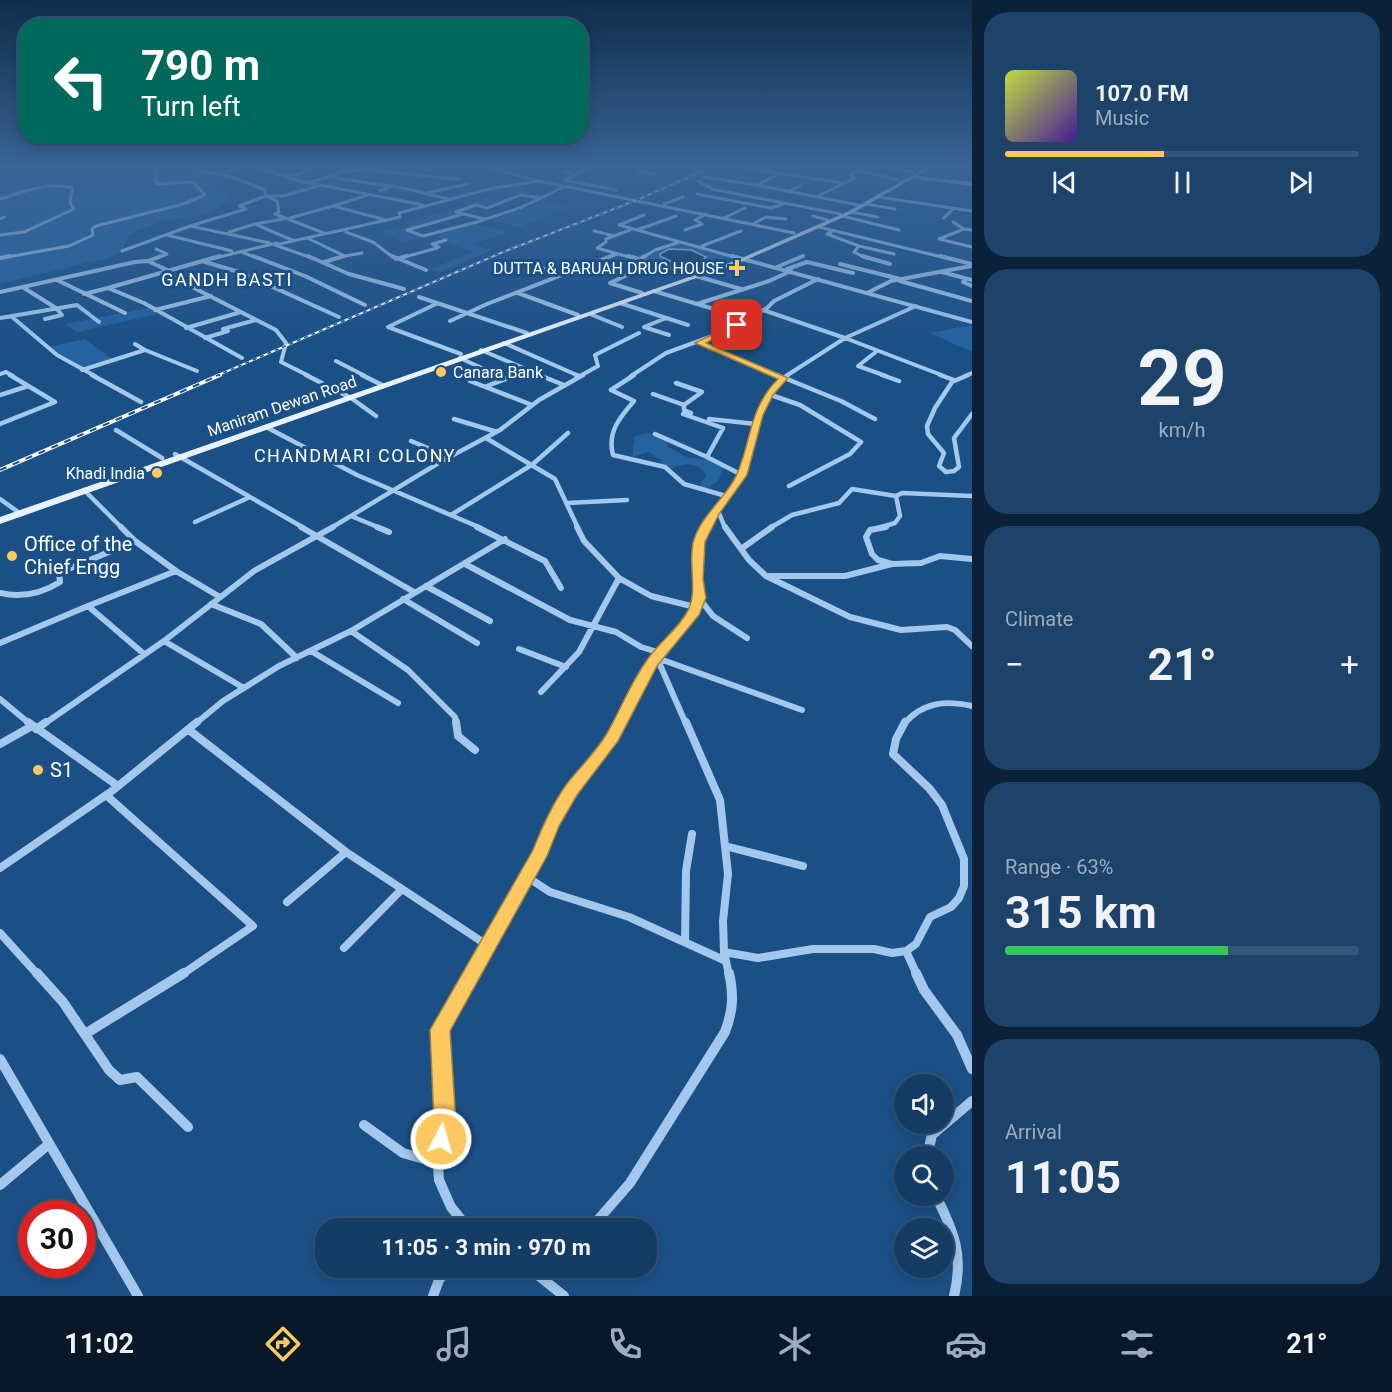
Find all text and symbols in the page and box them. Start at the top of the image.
text: 790 m [141,41,260,90]
icon: left [42,42,120,120]
text: 107.0 FM [1095,81,1189,106]
text: Turn left [141,91,241,123]
text: Music [1095,106,1149,130]
icon: previous [1048,166,1081,199]
icon: pause [1166,166,1199,199]
icon: next [1284,166,1317,199]
place label: DUTTA & BARUAH DRUG HOUSE [493,259,724,278]
marker: DUTTA & BARUAH DRUG HOUSE [728,259,746,277]
district label: GANDH BASTI [161,269,293,290]
pin [711,299,762,350]
icon: arrive [720,308,753,341]
text: 29 [1137,333,1227,424]
place label: Canara Bank [453,363,544,382]
marker: Canara Bank [434,365,448,379]
street label: Maniram Dewan Road [205,372,359,440]
text: km/h [1159,418,1205,442]
district label: CHANDMARI COLONY [254,445,456,466]
place label: Khadi India [66,464,145,483]
marker: Khadi India [150,466,164,480]
place label: Office of the Chief Engg [24,532,132,579]
marker: Office of the Chief Engg [5,549,19,563]
text: Climate [1005,607,1073,631]
text: 21° [1147,638,1217,691]
text: − [1005,645,1024,684]
text: + [1340,645,1359,684]
place label: S1 [50,758,73,782]
marker: S1 [31,763,45,777]
text: Range · 63% [1005,855,1113,879]
text: 315 km [1005,886,1157,939]
map controls [894,1074,954,1278]
button: sound [894,1074,954,1134]
position arrow [409,1107,473,1171]
text: Arrival [1005,1120,1062,1144]
button: search [894,1146,954,1206]
text: 11:05 [1005,1151,1121,1204]
speed limit sign: 30 [18,1200,96,1278]
button: layers [894,1218,954,1278]
text: 11:05 · 3 min · 970 m [381,1235,591,1260]
icon: directions [262,1323,304,1365]
icon: music [433,1323,475,1365]
icon: phone [604,1323,646,1365]
icon: climate [774,1323,816,1365]
icon: car [945,1323,987,1365]
icon: filters [1116,1323,1158,1365]
text: 11:02 [64,1328,134,1360]
text: 21° [1286,1328,1328,1360]

